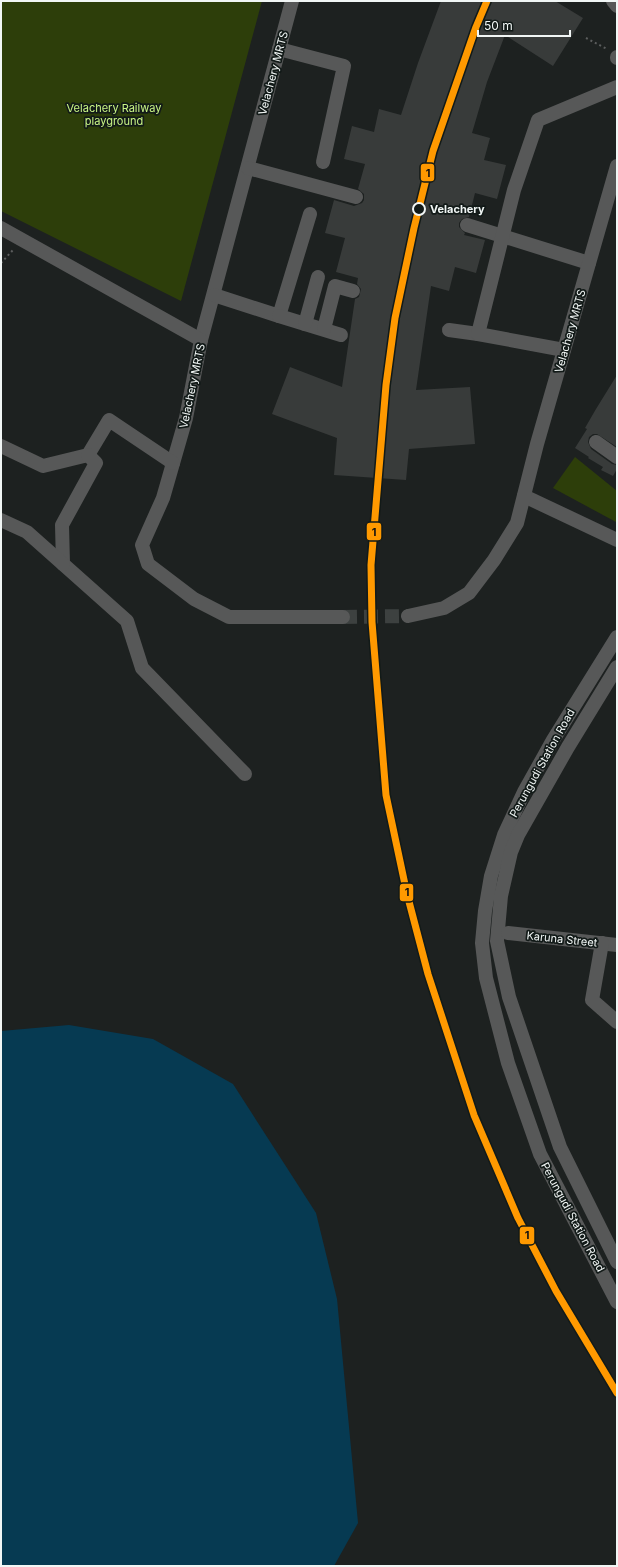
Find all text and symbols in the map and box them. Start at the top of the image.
scale bar [478,12,570,38]
text: 50 m [484,18,513,33]
street label: Velachery MRTS [255,30,291,116]
park label: Velachery Railway playground [67,101,161,128]
line badge: 1 [420,163,435,182]
text: 1 [426,166,431,180]
marker: Velachery [412,202,426,216]
place label: Velachery [430,202,485,216]
street label: Velachery MRTS [551,288,589,374]
street label: Velachery MRTS [176,342,208,430]
line badge: 1 [366,522,382,541]
text: 1 [372,525,377,539]
street label: Perungudi Station Road [506,706,578,820]
line badge: 1 [399,883,414,902]
text: 1 [405,885,410,899]
street label: Karuna Street [526,928,598,950]
street label: Perungudi Station Road [538,1160,608,1274]
line badge: 1 [519,1226,535,1245]
text: 1 [525,1228,530,1242]

